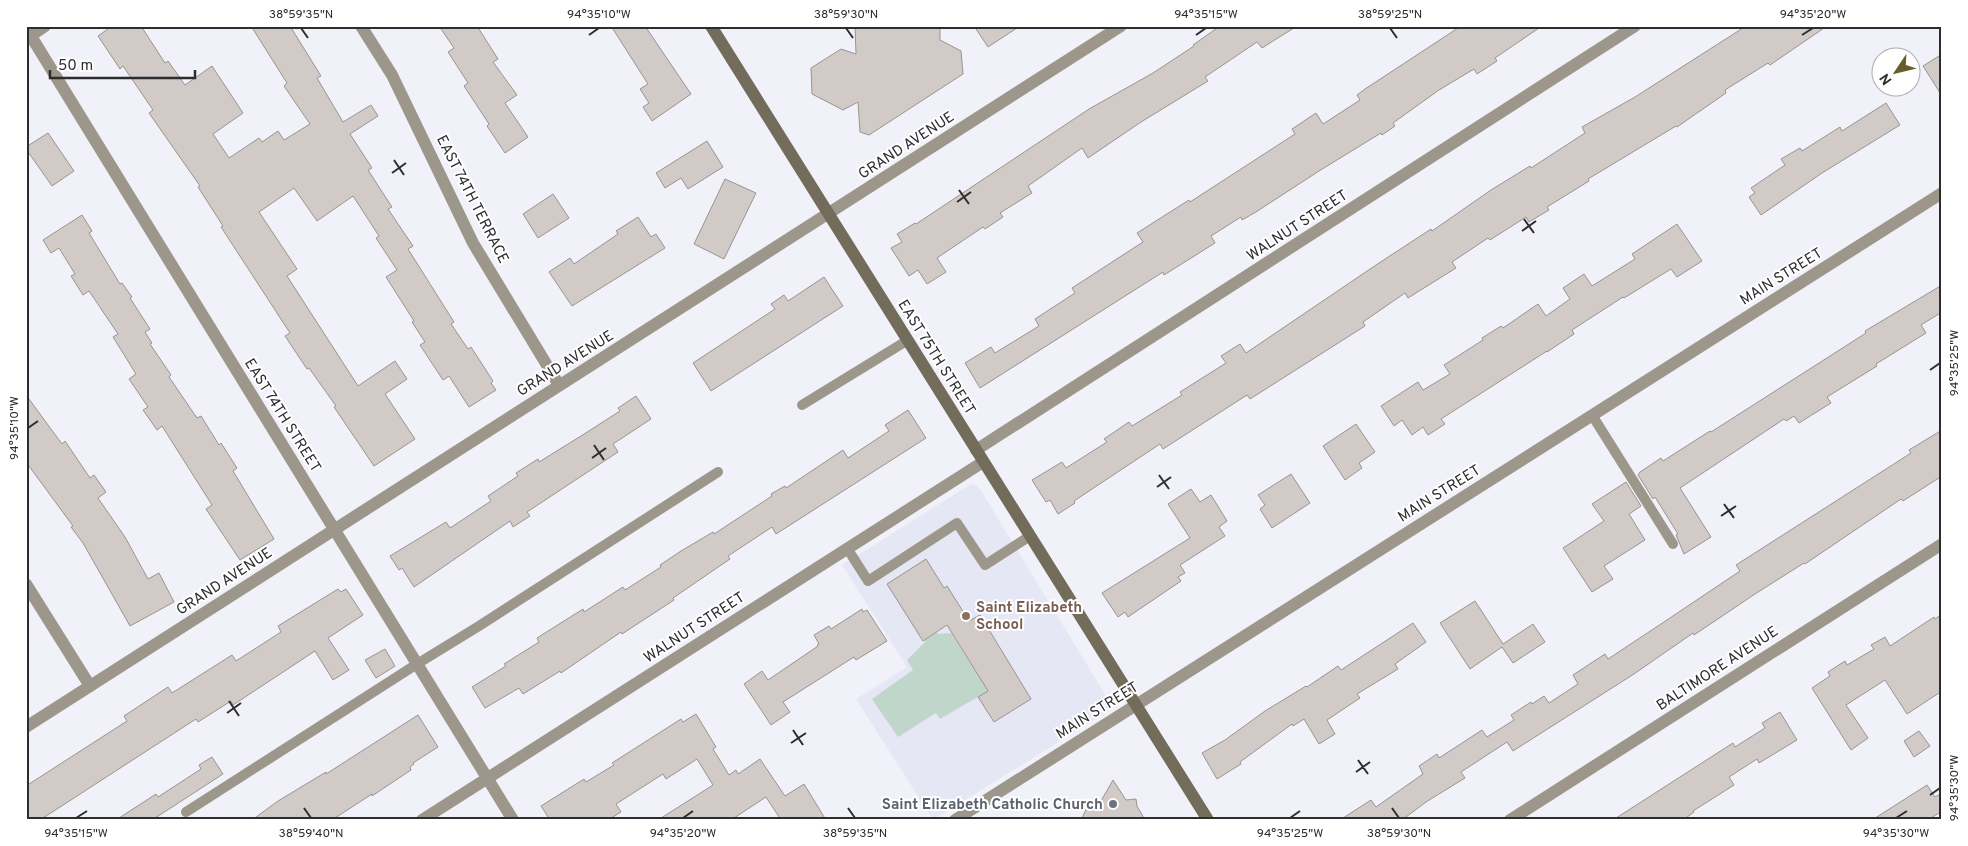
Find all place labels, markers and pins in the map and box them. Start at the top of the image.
place label: Saint Elizabeth School [976,599,1082,635]
marker: Saint Elizabeth School [960,610,972,622]
place label: Saint Elizabeth Catholic Church [882,796,1103,815]
marker: Saint Elizabeth Catholic Church [1107,798,1119,810]

